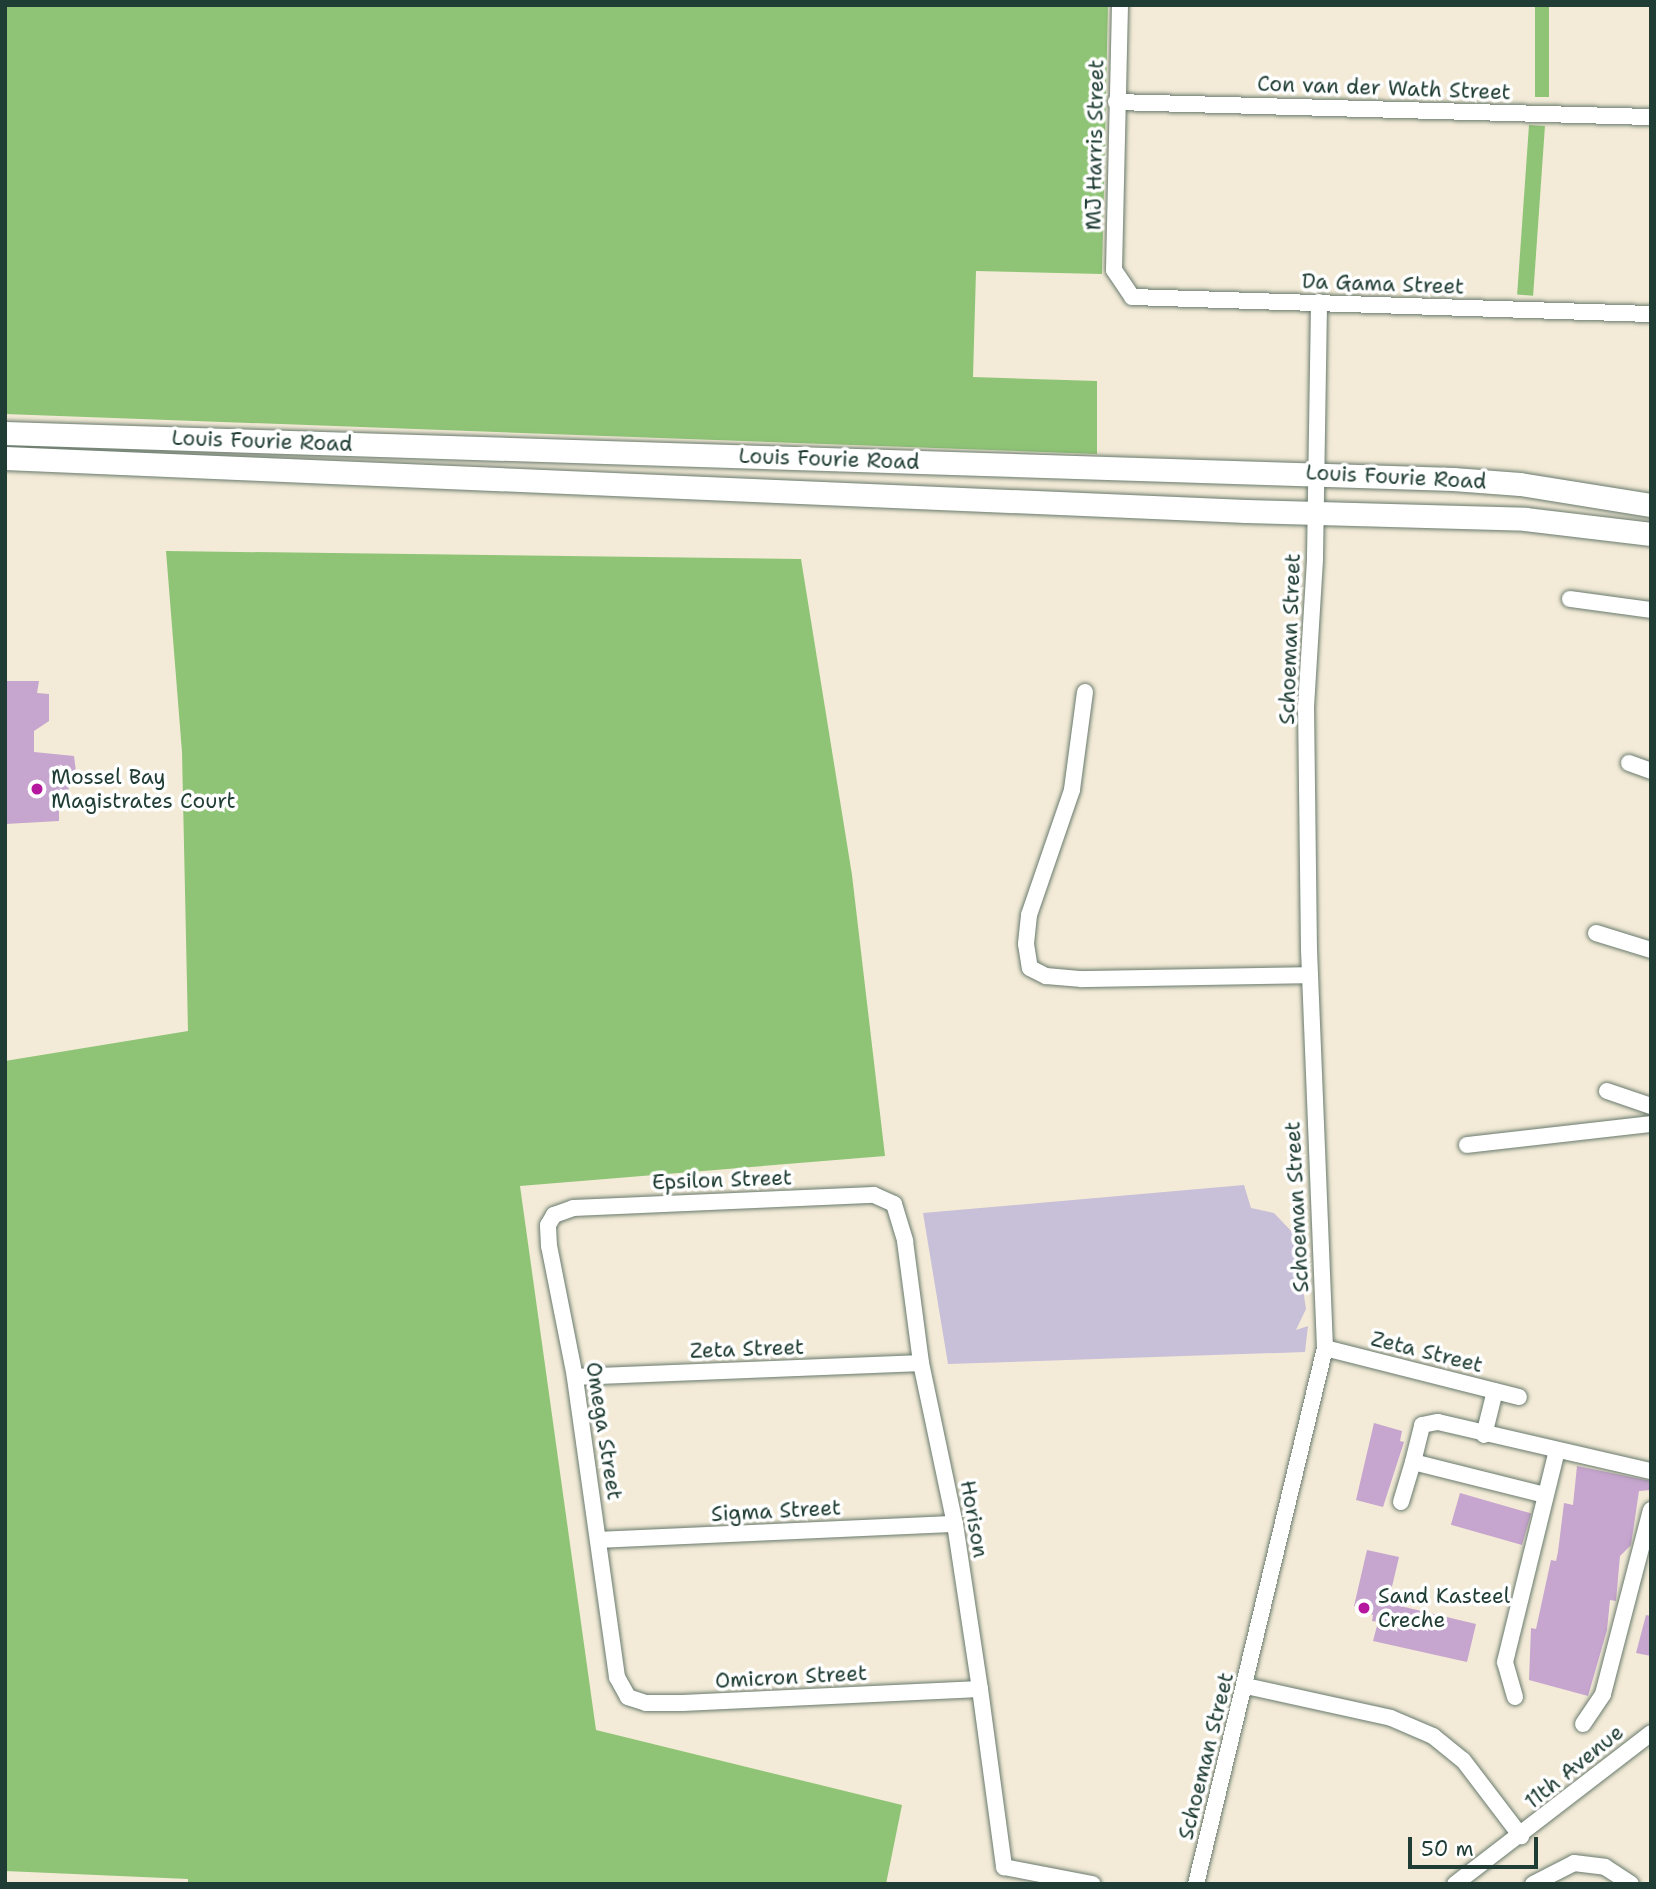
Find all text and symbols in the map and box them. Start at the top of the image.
street label: MJ Harris Street [1081,59,1109,231]
street label: Con van der Wath Street [1257,71,1511,105]
street label: Da Gama Street [1301,269,1465,299]
street label: Louis Fourie Road [171,425,353,457]
street label: Louis Fourie Road [738,443,920,475]
street label: Louis Fourie Road [1305,460,1487,494]
street label: Schoeman Street [1274,553,1306,725]
place label: Mossel Bay Magistrates Court [51,764,236,814]
marker: Mossel Bay Magistrates Court [29,781,45,797]
street label: Schoeman Street [1280,1121,1314,1293]
street label: Epsilon Street [651,1165,793,1195]
street label: Zeta Street [1369,1326,1485,1378]
street label: Zeta Street [689,1334,805,1364]
street label: Omega Street [581,1360,627,1502]
street label: Horison [955,1478,993,1560]
street label: Sigma Street [710,1495,842,1527]
place label: Sand Kasteel Creche [1378,1583,1510,1633]
marker: Sand Kasteel Creche [1356,1600,1372,1616]
street label: Omicron Street [714,1660,868,1694]
street label: Schoeman Street [1173,1670,1239,1842]
street label: 11th Avenue [1520,1720,1628,1814]
scale bar [1411,1822,1540,1866]
text: 50 m [1421,1835,1474,1863]

